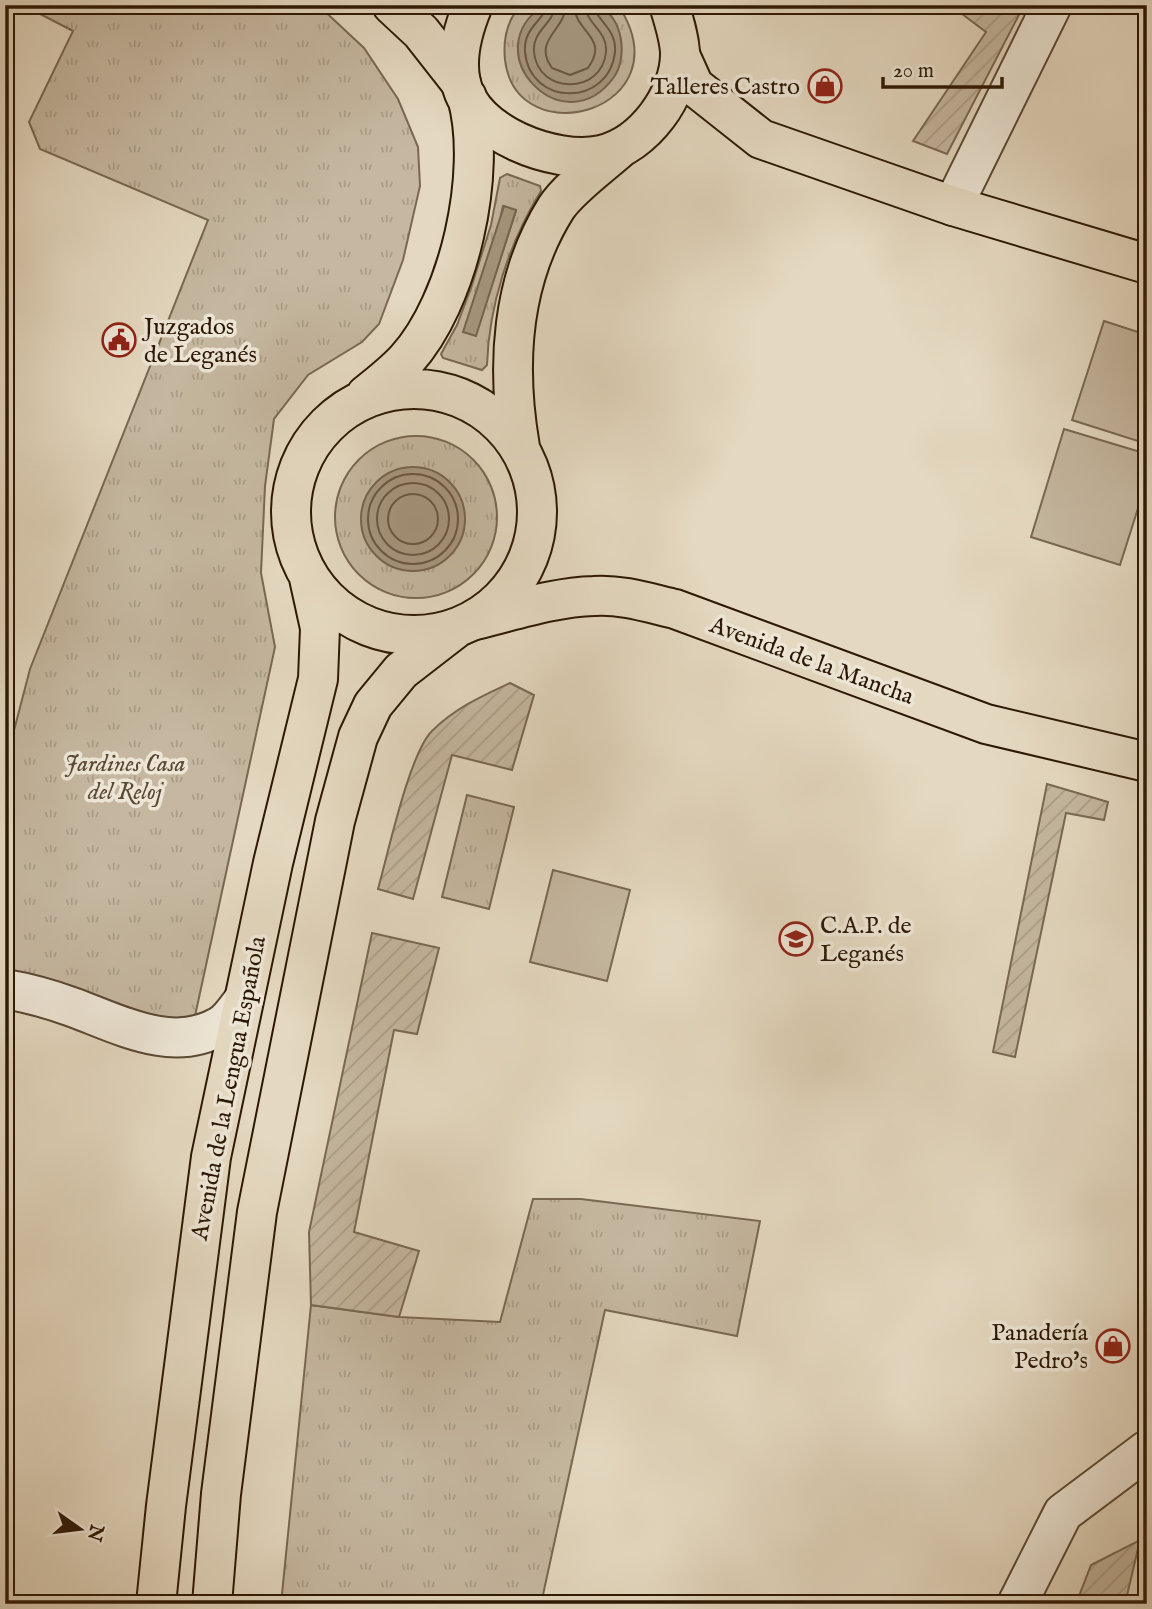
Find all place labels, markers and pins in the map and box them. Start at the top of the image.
shop icon: Talleres Castro [806,67,844,105]
place label: Talleres Castro [650,72,800,103]
place label: Juzgados de Leganés [141,312,257,371]
public building icon: Juzgados de Leganés [100,321,138,359]
place label: C.A.P. de Leganés [820,911,911,970]
school or university icon: C.A.P. de Leganés [777,920,815,958]
place label: Panadería Pedro's [991,1318,1089,1377]
shop icon: Panadería Pedro's [1094,1327,1132,1365]

